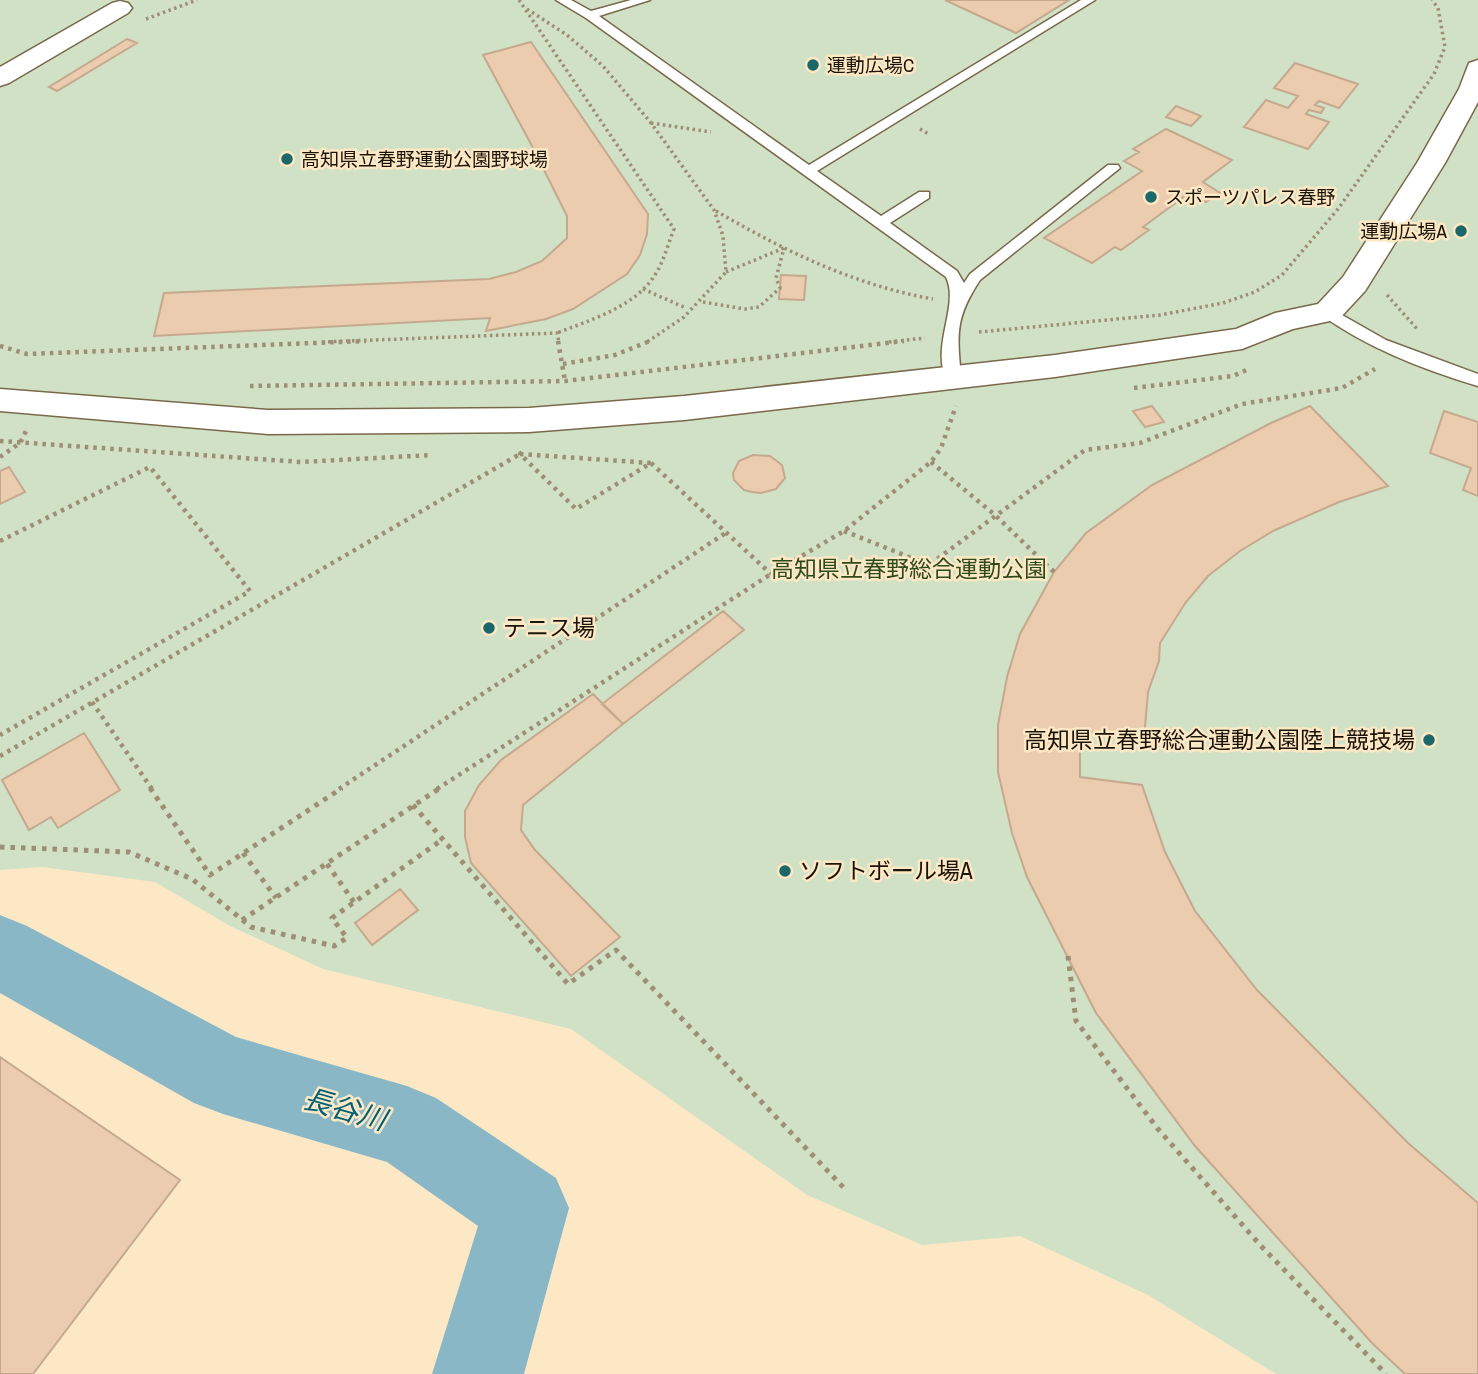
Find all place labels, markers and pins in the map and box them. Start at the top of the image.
place label: 運動広場C [827,52,914,78]
marker: 運動広場C [805,57,821,73]
place label: 高知県立春野運動公園野球場 [301,146,548,172]
marker: 高知県立春野運動公園野球場 [279,151,295,167]
place label: スポーツパレス春野 [1165,184,1336,210]
marker: スポーツパレス春野 [1143,189,1159,205]
place label: 運動広場A [1361,218,1448,244]
marker: 運動広場A [1453,223,1469,239]
place label: テニス場 [503,612,595,643]
marker: テニス場 [481,620,497,636]
place label: 高知県立春野総合運動公園陸上競技場 [1024,724,1415,755]
marker: 高知県立春野総合運動公園陸上競技場 [1421,732,1437,748]
place label: ソフトボール場A [799,855,973,886]
marker: ソフトボール場A [777,863,793,879]

